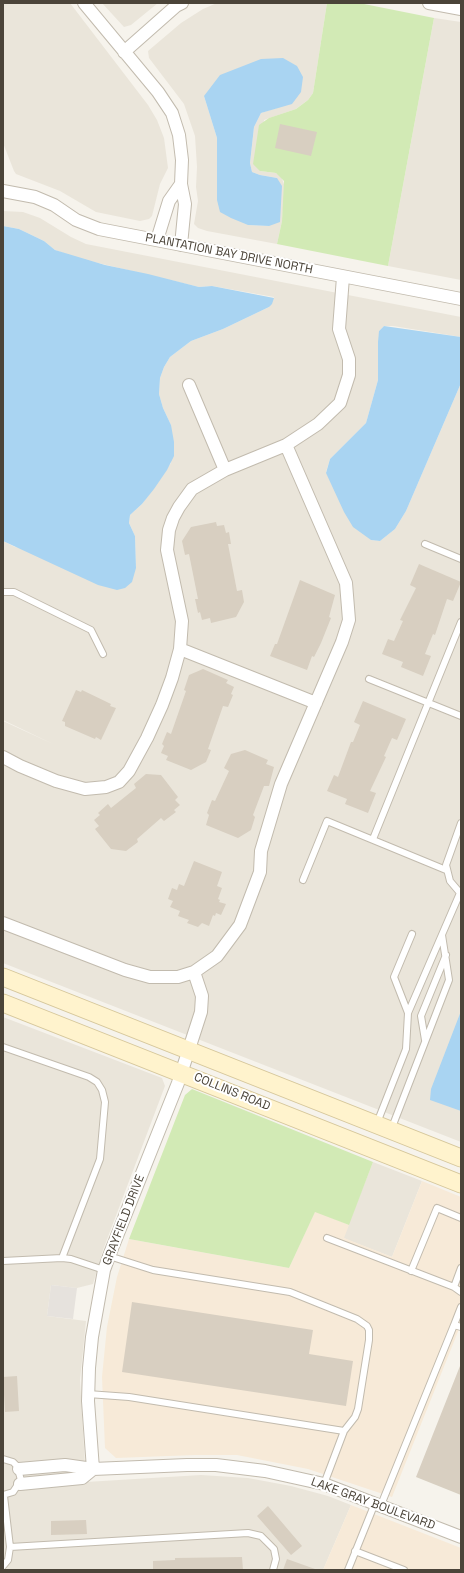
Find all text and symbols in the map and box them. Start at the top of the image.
street label: PLANTATION BAY DRIVE NORTH [144,231,314,277]
street label: COLLINS ROAD [192,1070,272,1114]
street label: GRAYFIELD DRIVE [100,1173,148,1267]
street label: LAKE GRAY BOULEVARD [309,1475,437,1533]

